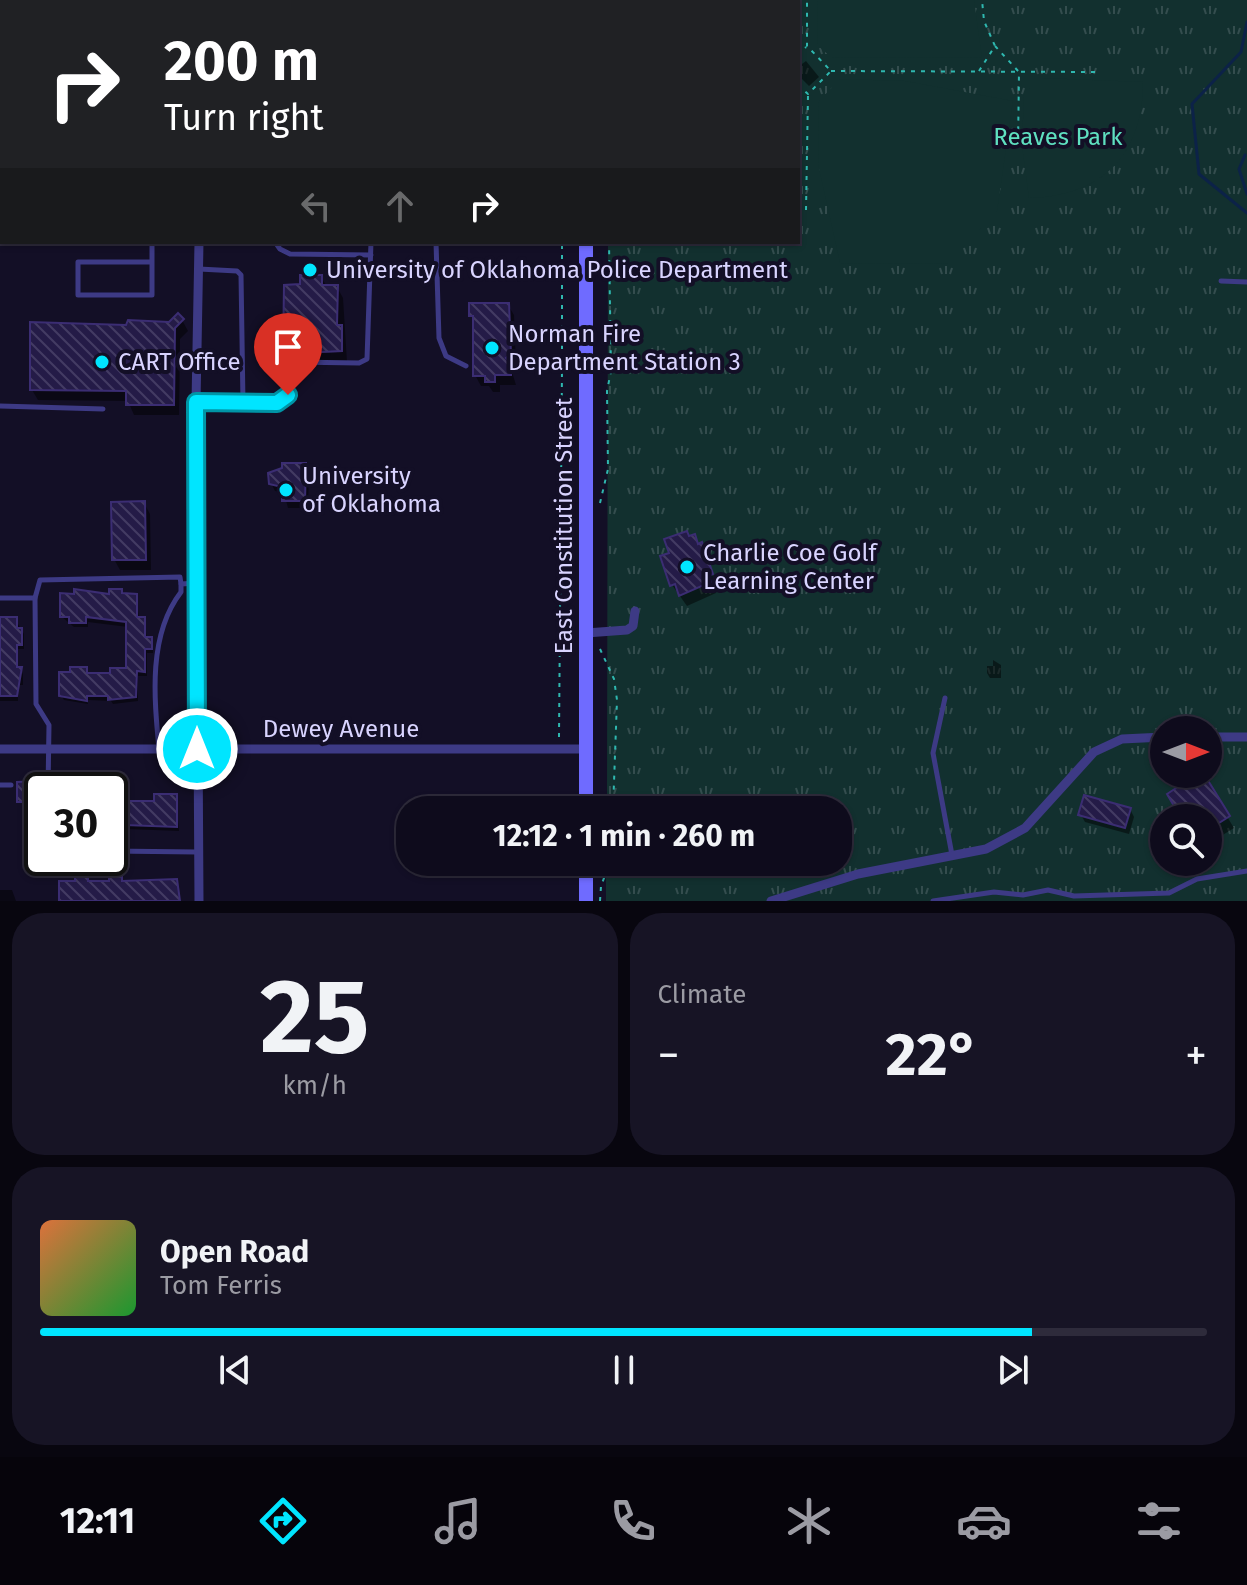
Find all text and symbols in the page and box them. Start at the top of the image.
text: 200 m [164,28,319,95]
icon: right [32,32,136,136]
text: Turn right [164,96,324,140]
park label: Reaves Park [993,123,1123,151]
icon: left [294,184,338,228]
icon: ahead [378,184,422,228]
icon: right [462,184,506,228]
place label: University of Oklahoma Police Department [326,256,788,284]
marker: University of Oklahoma Police Department [301,261,319,279]
pin [254,313,322,395]
place label: Norman Fire Department Station 3 [508,320,741,376]
icon: arrive [266,325,310,369]
marker: Norman Fire Department Station 3 [483,339,501,357]
place label: CART Office [118,348,241,376]
marker: CART Office [93,353,111,371]
street label: East Constitution Street [550,397,578,654]
place label: University of Oklahoma [302,462,441,518]
marker: University of Oklahoma [277,481,295,499]
place label: Charlie Coe Golf Learning Center [703,539,878,595]
marker: Charlie Coe Golf Learning Center [678,558,696,576]
position arrow [155,707,239,791]
street label: Dewey Avenue [263,715,419,743]
north arrow [1150,716,1222,788]
map controls [1150,716,1222,876]
speed limit sign: 30 [24,772,128,876]
button: search [1150,804,1222,876]
text: 12:12 · 1 min · 260 m [493,818,755,854]
text: 25 [260,955,370,1080]
text: Climate [658,979,746,1010]
text: 22° [886,1019,979,1091]
text: − [658,1029,680,1082]
text: + [1185,1029,1207,1082]
text: km/h [283,1070,347,1101]
text: Open Road [160,1234,309,1270]
text: Tom Ferris [160,1270,282,1301]
icon: previous [213,1348,257,1392]
icon: pause [602,1348,646,1392]
icon: next [991,1348,1035,1392]
icon: directions [255,1493,311,1549]
icon: music [430,1493,486,1549]
icon: phone [605,1493,661,1549]
icon: climate [781,1493,837,1549]
icon: car [956,1493,1012,1549]
icon: filters [1131,1493,1187,1549]
text: 12:11 [60,1499,135,1543]

